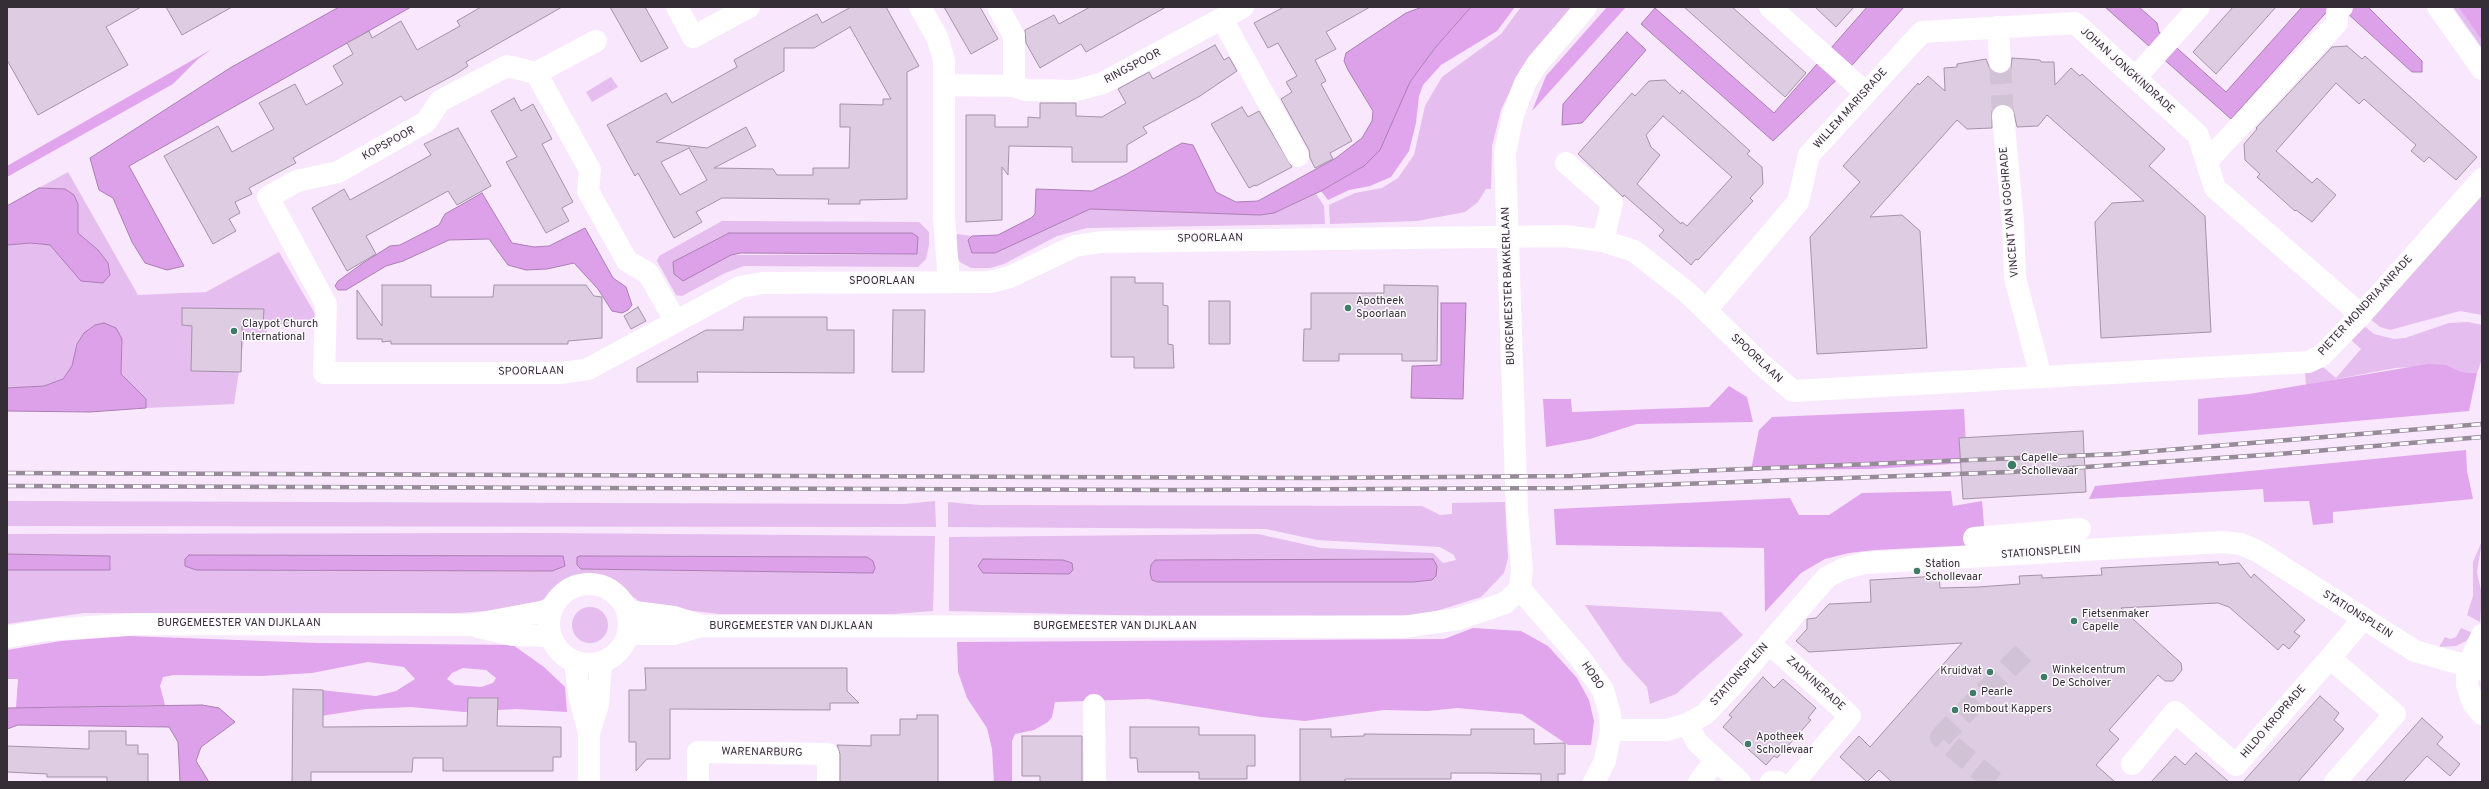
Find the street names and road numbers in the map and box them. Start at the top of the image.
street label: JOHAN JONGKINDRADE [2077,25,2177,117]
street label: RINGSPOOR [1102,47,1164,87]
street label: WILLEM MARISRADE [1811,66,1891,152]
street label: KOPSPOOR [360,124,418,164]
street label: VINCENT VAN GOGHRADE [1998,146,2022,278]
street label: BURGEMEESTER BAKKERLAAN [1500,207,1518,365]
street label: SPOORLAAN [1177,232,1243,246]
street label: PIETER MONDRIAANRADE [2316,253,2416,359]
street label: SPOORLAAN [849,275,915,289]
street label: SPOORLAAN [1727,332,1785,386]
street label: SPOORLAAN [498,365,564,379]
street label: STATIONSPLEIN [2001,544,2081,562]
street label: STATIONSPLEIN [2320,588,2394,642]
street label: BURGEMEESTER VAN DIJKLAAN [157,617,321,631]
street label: BURGEMEESTER VAN DIJKLAAN [709,620,873,634]
street label: BURGEMEESTER VAN DIJKLAAN [1033,620,1197,634]
street label: STATIONSPLEIN [1708,641,1772,709]
street label: ZADKINERADE [1783,654,1847,714]
street label: HOBO [1578,660,1606,692]
street label: HILDO KROPRADE [2239,683,2309,761]
street label: WARENARBURG [721,746,803,760]

